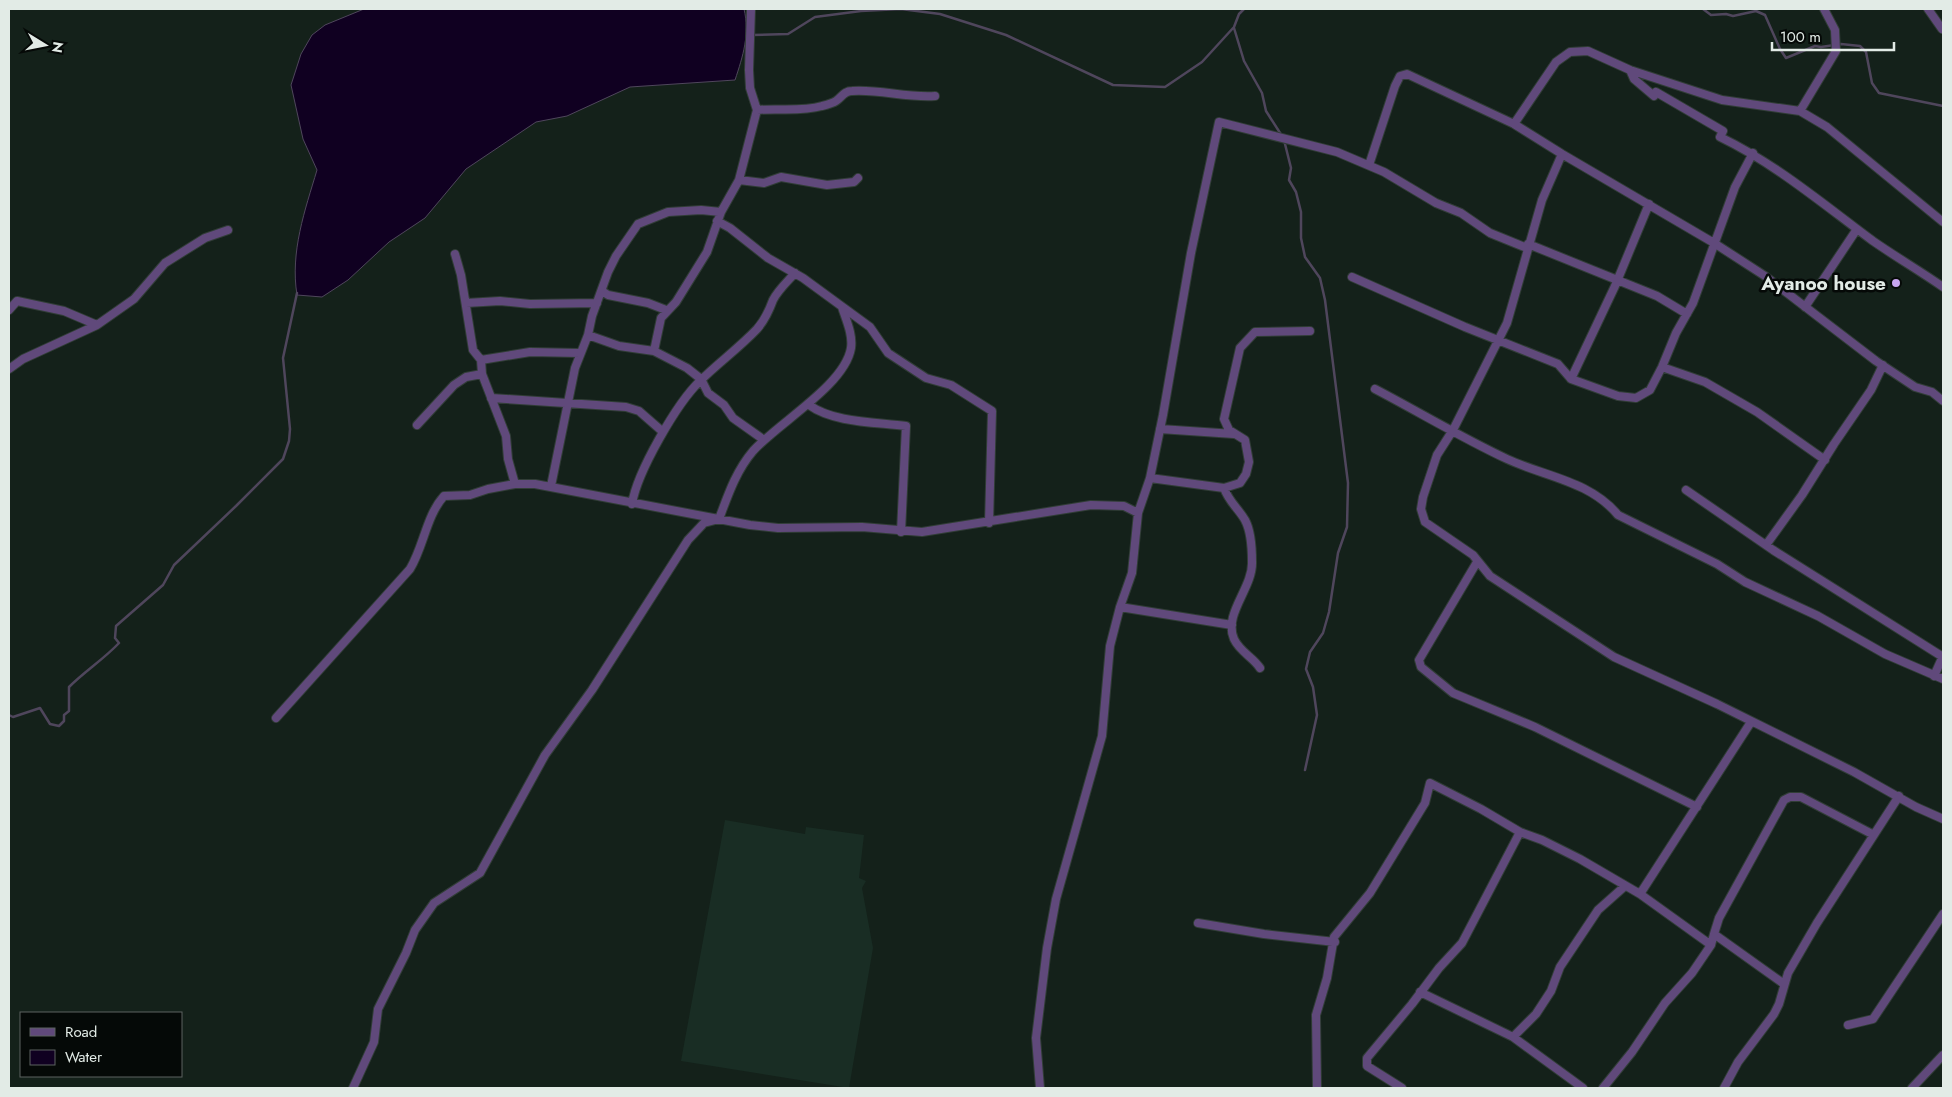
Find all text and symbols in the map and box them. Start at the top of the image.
north arrow [20,20,70,70]
scale bar [1772,20,1894,52]
text: 100 m [1780,26,1821,48]
text: N [47,40,69,54]
place label: Ayanoo house [1760,270,1886,297]
marker: Ayanoo house [1890,277,1902,289]
legend [20,1012,182,1077]
text: Road [65,1021,97,1043]
text: Water [65,1046,103,1068]

